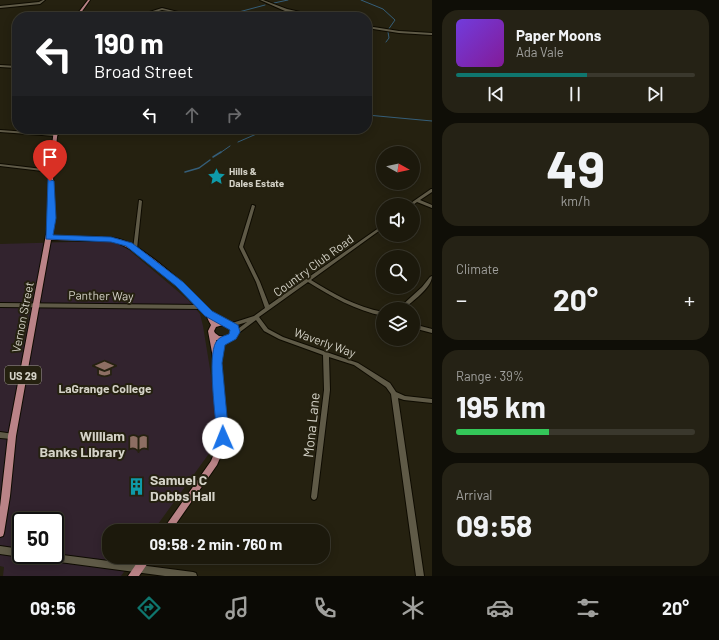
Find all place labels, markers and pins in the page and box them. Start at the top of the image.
pin [33,140,67,181]
place label: Hills & Dales Estate [229,165,285,189]
place icon: Hills & Dales Estate [206,167,226,187]
school or university icon: LaGrange College [95,359,115,379]
place label: LaGrange College [58,381,152,395]
place label: William Banks Library [39,427,125,460]
library icon: William Banks Library [128,433,148,453]
place label: Samuel C Dobbs Hall [150,471,215,504]
building icon: Samuel C Dobbs Hall [127,477,147,497]

